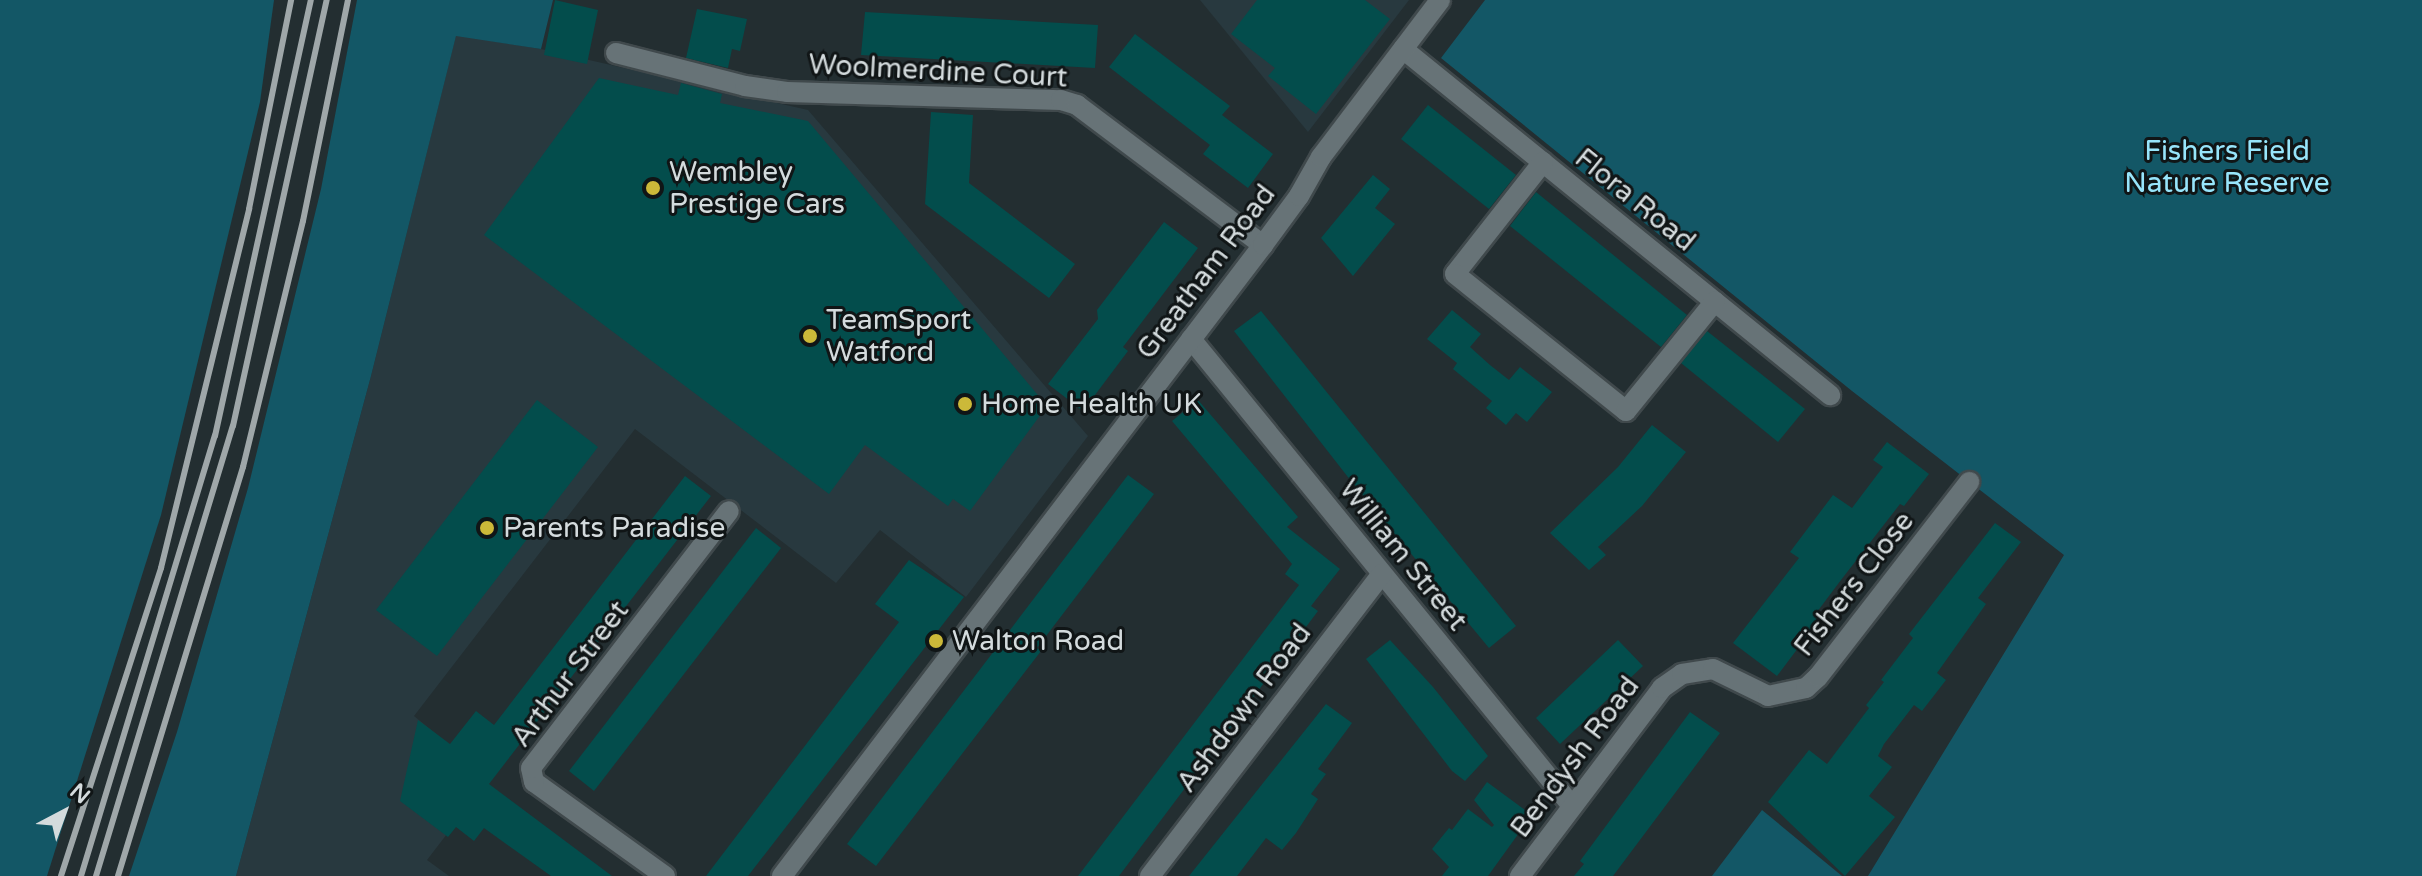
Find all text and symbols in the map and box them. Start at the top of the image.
street label: Woolmerdine Court [808,47,1068,95]
park label: Fishers Field Nature Reserve [2124,134,2330,200]
street label: Flora Road [1568,141,1702,259]
place label: Wembley Prestige Cars [669,155,845,221]
street label: Greatham Road [1130,178,1282,366]
marker: Wembley Prestige Cars [644,179,662,197]
place label: TeamSport Watford [826,303,971,369]
marker: TeamSport Watford [801,327,819,345]
place label: Home Health UK [981,387,1202,421]
marker: Home Health UK [956,395,974,413]
street label: William Street [1332,473,1474,637]
street label: Fishers Close [1787,505,1921,663]
place label: Parents Paradise [503,511,725,545]
marker: Parents Paradise [478,519,496,537]
street label: Arthur Street [504,594,636,754]
street label: Ashdown Road [1170,617,1318,799]
place label: Walton Road [952,624,1124,658]
marker: Walton Road [927,632,945,650]
street label: Bendysh Road [1504,670,1646,844]
north arrow [24,772,104,852]
text: N [65,778,95,809]

